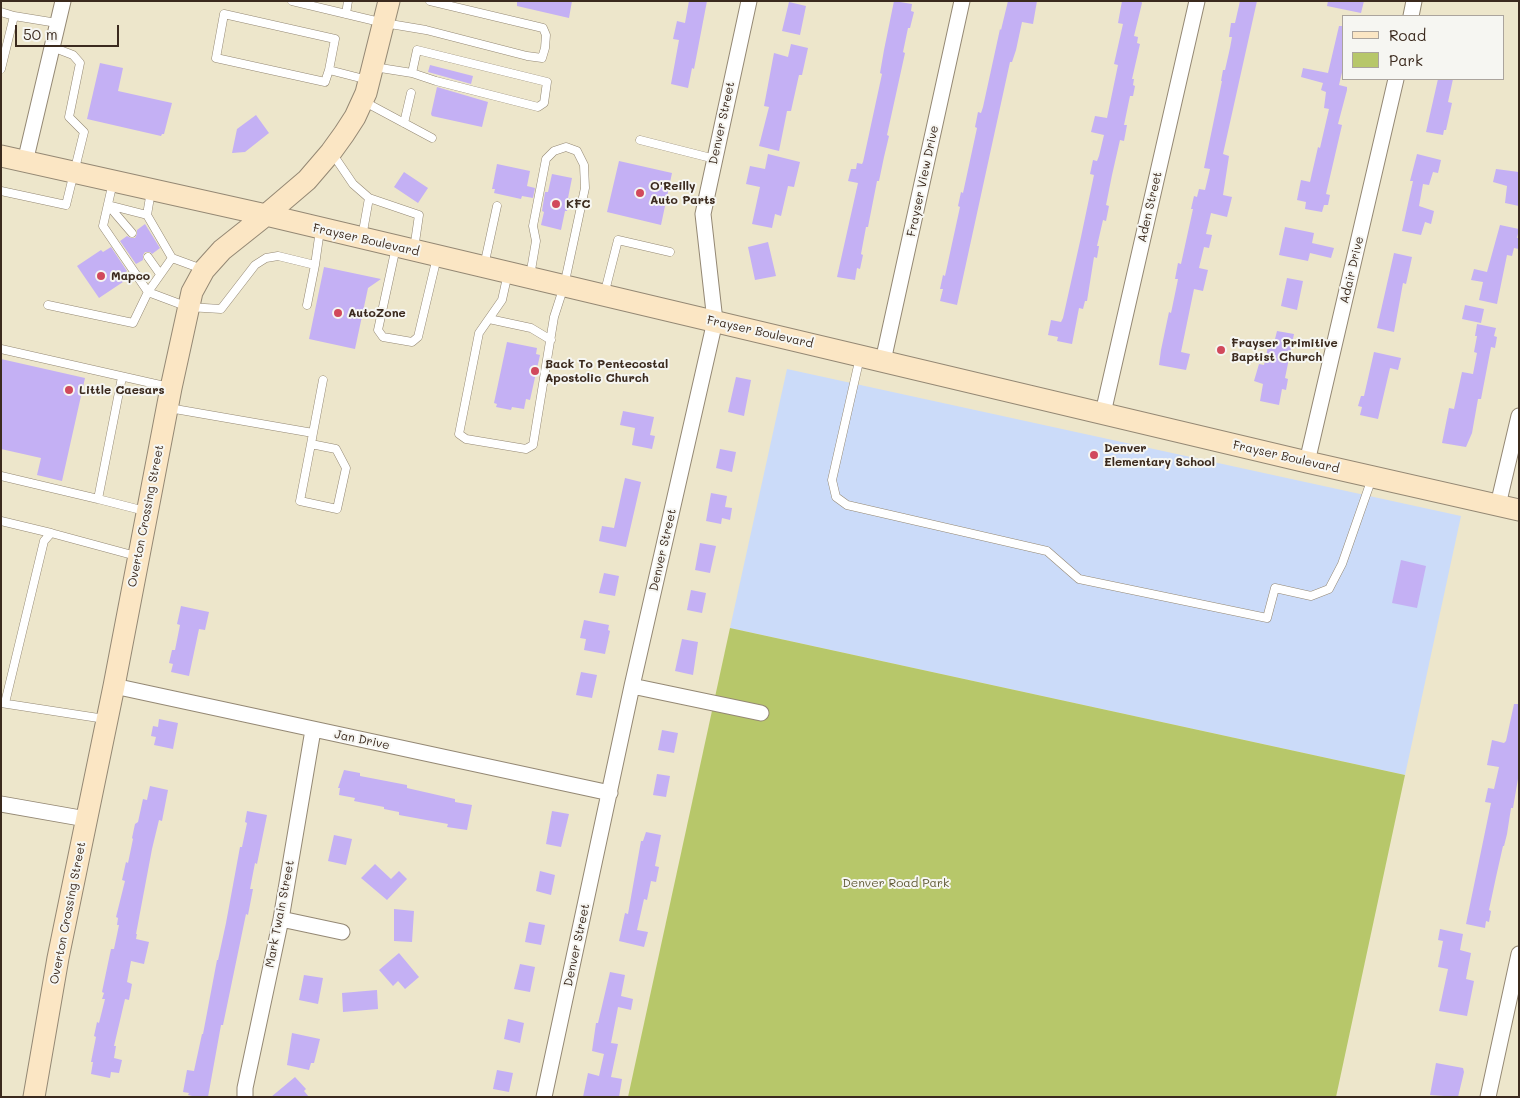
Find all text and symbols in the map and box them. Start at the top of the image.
scale bar [18,15,121,47]
legend [1342,15,1505,80]
text: 50 m [23,24,58,44]
text: Road [1389,25,1426,45]
text: Park [1389,50,1423,70]
street label: Denver Street [706,80,738,166]
street label: Frayser View Drive [904,124,942,238]
street label: Aden Street [1135,170,1165,244]
place label: O'Reilly Auto Parts [650,179,715,207]
marker: O'Reilly Auto Parts [634,187,646,199]
place label: KFC [566,197,590,211]
marker: KFC [550,198,562,210]
street label: Frayser Boulevard [311,221,421,259]
street label: Adair Drive [1337,235,1367,305]
place label: Mapco [111,269,150,283]
marker: Mapco [95,270,107,282]
place label: AutoZone [348,306,406,320]
marker: AutoZone [332,307,344,319]
street label: Frayser Boulevard [705,313,815,351]
place label: Frayser Primitive Baptist Church [1231,336,1338,364]
marker: Frayser Primitive Baptist Church [1215,344,1227,356]
place label: Back To Pentecostal Apostolic Church [545,357,668,385]
marker: Back To Pentecostal Apostolic Church [529,365,541,377]
place label: Little Caesars [79,383,165,397]
marker: Little Caesars [63,384,75,396]
street label: Frayser Boulevard [1231,438,1341,476]
place label: Denver Elementary School [1104,441,1215,469]
street label: Overton Crossing Street [125,444,167,588]
marker: Denver Elementary School [1088,449,1100,461]
street label: Denver Street [647,507,679,593]
street label: Jan Drive [333,727,391,753]
street label: Overton Crossing Street [47,841,89,985]
street label: Mark Twain Street [263,859,297,969]
park label: Denver Road Park [843,876,949,890]
street label: Denver Street [561,902,593,988]

